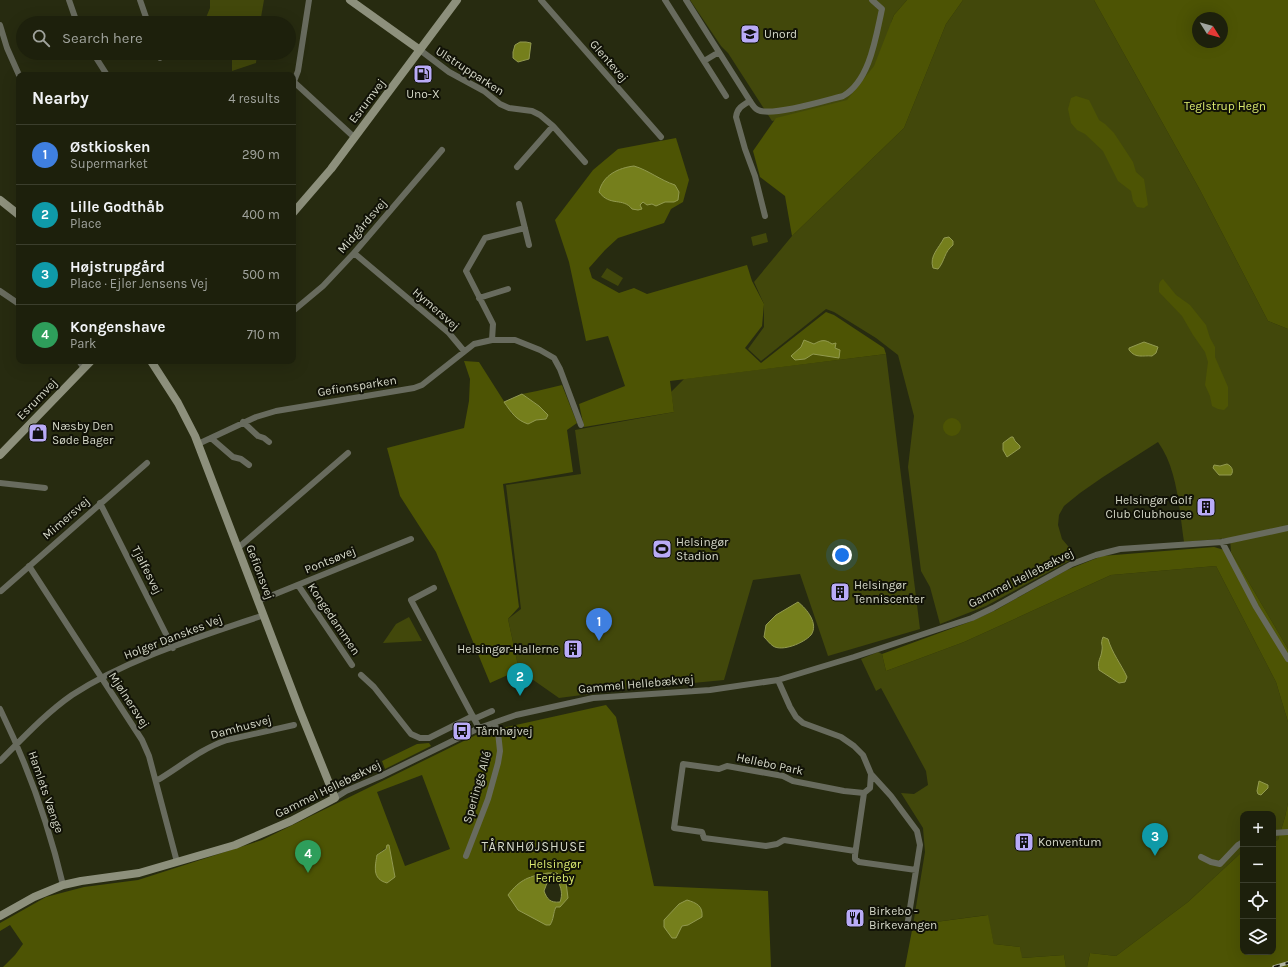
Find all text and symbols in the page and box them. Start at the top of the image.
north arrow [1192,12,1228,48]
search box [16,16,296,60]
school or university icon: Unord [739,23,761,45]
icon: search [30,27,52,49]
place label: Unord [764,27,797,41]
text: Search here [62,29,143,47]
street label: Glentevej [587,37,631,85]
street label: Ulstrupparken [433,44,507,98]
fuel station icon: Uno-X [412,63,434,85]
street label: Esrumvej [346,76,388,126]
place label: Uno-X [406,87,440,101]
text: Nearby [32,88,89,108]
text: 4 results [228,91,280,106]
park label: Teglstrup Hegn [1184,99,1266,113]
text: Østkiosken [70,138,150,156]
text: 1 [43,147,47,162]
text: 290 m [242,147,280,162]
text: Supermarket [70,156,148,171]
street label: Midgårdsvej [334,196,390,256]
text: Lille Godthåb [70,198,164,216]
text: 2 [41,207,49,222]
text: 400 m [242,207,280,222]
text: Place [70,216,101,231]
text: Højstrupgård [70,258,165,276]
text: 3 [41,267,49,282]
text: 500 m [242,267,280,282]
text: Place · Ejler Jensens Vej [70,276,208,291]
street label: Hymersvej [410,285,462,333]
text: Kongenshave [70,318,165,336]
text: 4 [41,327,49,342]
text: 710 m [247,327,280,342]
text: Park [70,336,96,351]
street label: Gefionsparken [316,373,398,399]
street label: Esrumvej [14,375,60,423]
place label: Næsby Den Søde Bager [52,419,114,447]
shop icon: Næsby Den Søde Bager [27,422,49,444]
place label: Helsingør Golf Club Clubhouse [1105,493,1193,521]
street label: Mimersvej [40,494,92,542]
building icon: Helsingør Golf Club Clubhouse [1195,496,1217,518]
place label: Helsingør Stadion [676,535,729,563]
sports icon: Helsingør Stadion [651,538,673,560]
street label: Gefionsvej [243,543,277,601]
street label: Pontsøvej [302,543,358,577]
street label: Tjalfesvej [129,544,165,596]
your location [832,545,852,565]
street label: Gammel Hellebækvej [966,545,1076,611]
place label: Helsingør Tenniscenter [854,578,925,606]
street label: Kongedammen [305,580,363,658]
building icon: Helsingør Tenniscenter [829,581,851,603]
pin: 1 [586,608,612,641]
street label: Holger Danskes Vej [122,612,224,662]
building icon: Helsingør-Hallerne [562,638,584,660]
place label: Helsingør-Hallerne [457,642,559,656]
pin: 2 [507,663,533,696]
street label: Mjølnersvej [106,669,152,731]
street label: Gammel Hellebækvej [578,672,694,696]
street label: Damhusvej [209,712,273,742]
bus stop icon: Tårnhøjvej [451,720,473,742]
place label: Tårnhøjvej [476,724,533,738]
street label: Hamlets Vænge [25,749,67,835]
street label: Sperlings Allé [460,749,494,825]
street label: Hellebo Park [735,750,805,778]
street label: Gammel Hellebækvej [273,757,383,821]
map controls [1240,811,1276,955]
button: + [1240,811,1276,847]
pin: 3 [1142,823,1168,856]
building icon: Konventum [1013,831,1035,853]
place label: Konventum [1038,835,1102,849]
district label: TÅRNHØJSHUSE [482,838,586,854]
pin: 4 [295,840,321,873]
button: − [1240,847,1276,883]
park label: Helsingør Ferieby [529,857,582,885]
button: locate [1240,883,1276,919]
place label: Birkebo - Birkevangen [869,904,937,932]
restaurant icon: Birkebo - Birkevangen [844,907,866,929]
button: layers [1240,919,1276,955]

